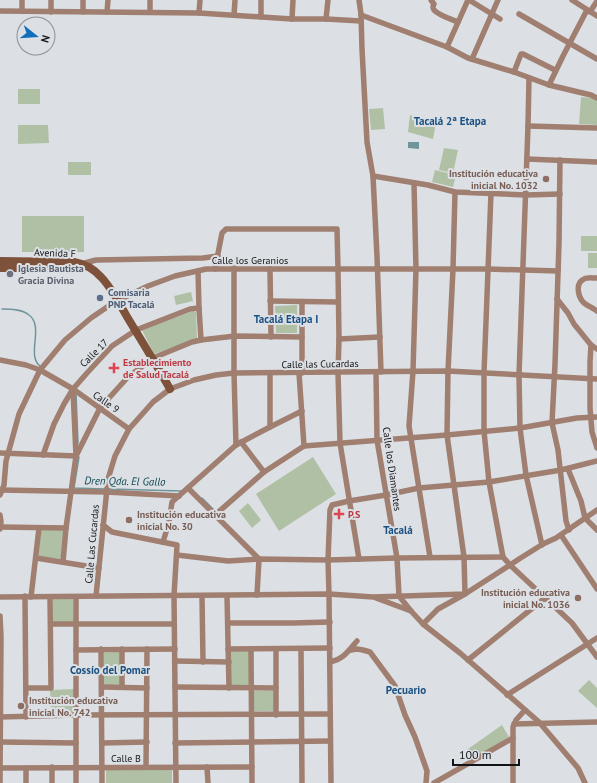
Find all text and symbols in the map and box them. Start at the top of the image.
north arrow [16,16,56,56]
text: N [38,33,53,44]
district label: Tacalá 2ª Etapa [414,114,486,128]
place label: Institución educativa inicial No. 1032 [449,167,538,192]
marker: Institución educativa inicial No. 1032 [541,174,551,184]
street label: Avenida F [34,246,76,260]
street label: Calle los Geranios [212,254,288,267]
place label: Iglesia Bautista Gracia Divina [18,262,84,287]
marker: Iglesia Bautista Gracia Divina [5,269,15,279]
place label: Comisaria PNP Tacalá [108,286,155,311]
marker: Comisaria PNP Tacalá [95,293,105,303]
district label: Tacalá Etapa I [254,312,318,326]
street label: Calle 17 [77,336,111,370]
place label: Establecimiento de Salud Tacalá [123,356,192,381]
street label: Calle las Cucardas [281,357,359,371]
marker: Establecimiento de Salud Tacalá [108,362,120,374]
street label: Calle 9 [90,388,122,416]
street label: Calle los Diamantes [380,426,404,512]
water label: Dren Qda. El Gallo [84,473,166,489]
street label: Calle Las Cucardas [82,504,102,584]
place label: Institución educativa inicial No. 30 [137,508,226,533]
marker: P.S [333,508,345,520]
place label: P.S [348,508,360,521]
marker: Institución educativa inicial No. 30 [124,515,134,525]
district label: Tacalá [383,523,413,537]
place label: Institución educativa inicial No. 1036 [481,586,570,611]
marker: Institución educativa inicial No. 1036 [573,593,583,603]
district label: Cossío del Pomar [70,663,150,677]
district label: Pecuario [386,683,426,697]
place label: Institución educativa inicial No. 742 [29,694,118,719]
marker: Institución educativa inicial No. 742 [16,701,26,711]
scale bar [453,741,519,767]
text: 100 m [459,747,492,762]
street label: Calle B [111,752,141,765]

